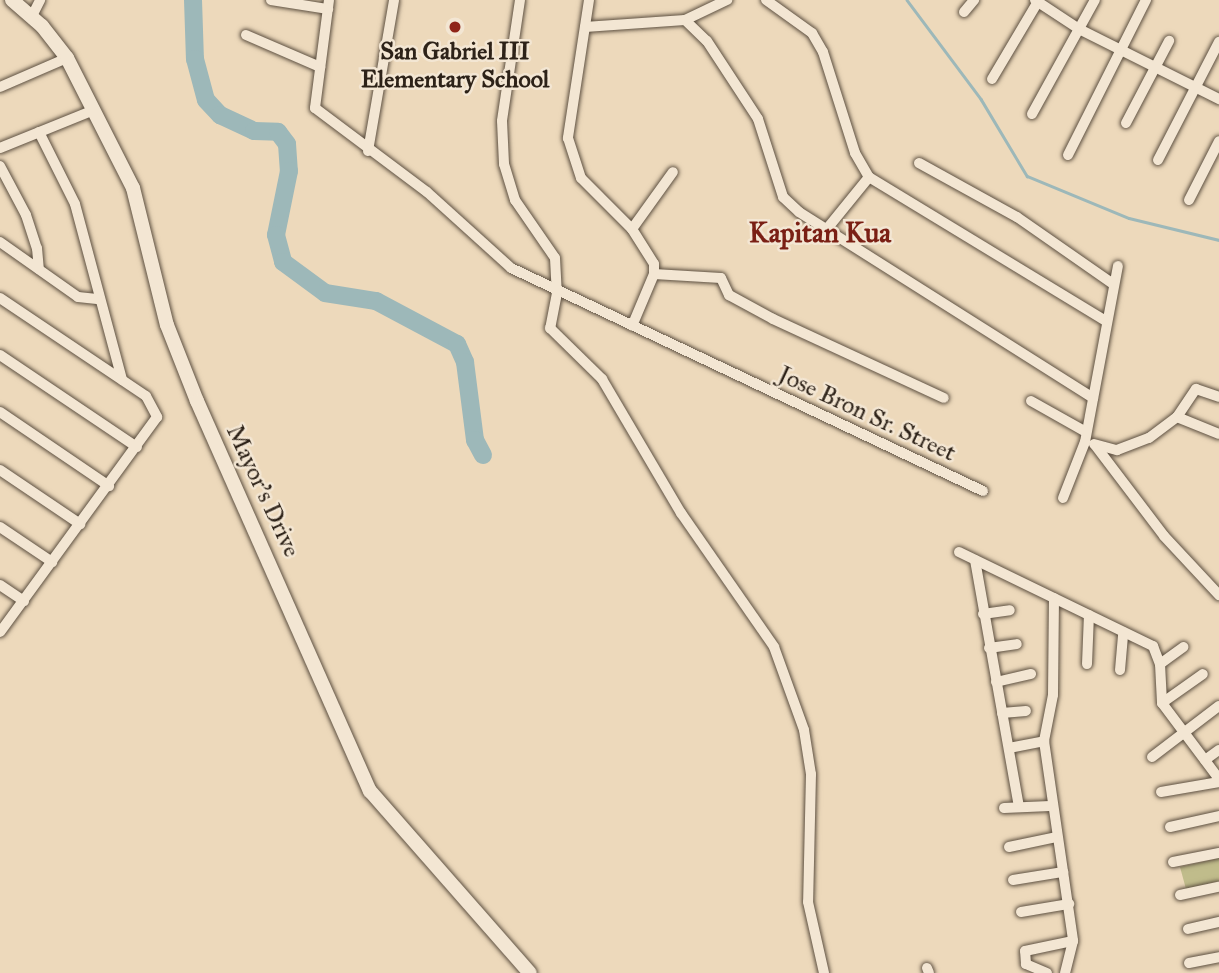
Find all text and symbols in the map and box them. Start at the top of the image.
marker: San Gabriel III Elementary School [447,19,463,35]
place label: San Gabriel III Elementary School [361,38,549,94]
district label: Kapitan Kua [749,216,891,250]
street label: Jose Bron Sr. Street [774,360,960,468]
street label: Mayor's Drive [220,420,306,562]

